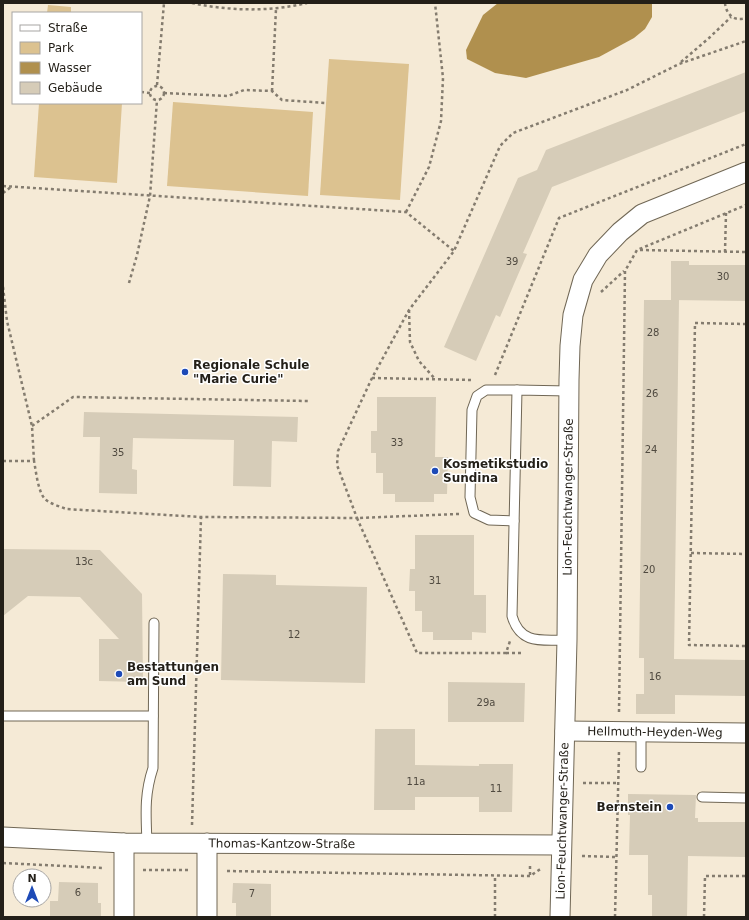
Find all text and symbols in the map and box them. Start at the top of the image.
legend [12,12,142,104]
text: Straße [48,21,88,35]
text: Park [48,41,74,55]
text: Wasser [48,61,91,75]
text: Gebäude [48,81,102,95]
house number: 39 [506,256,518,267]
house number: 30 [717,271,729,282]
house number: 28 [647,327,659,338]
place label: Regionale Schule "Marie Curie" [193,358,310,386]
marker: Regionale Schule "Marie Curie" [180,367,190,377]
house number: 26 [646,388,658,399]
street label: Lion-Feuchtwanger-Straße [560,418,576,576]
house number: 33 [391,437,403,448]
house number: 24 [645,444,657,455]
house number: 35 [112,447,124,458]
place label: Kosmetikstudio Sundina [443,457,548,485]
marker: Kosmetikstudio Sundina [430,466,440,476]
house number: 13c [75,556,93,567]
house number: 20 [643,564,655,575]
house number: 31 [429,575,441,586]
house number: 12 [288,629,300,640]
place label: Bestattungen am Sund [127,660,219,688]
marker: Bestattungen am Sund [114,669,124,679]
house number: 16 [649,671,661,682]
house number: 29a [477,697,495,708]
street label: Hellmuth-Heyden-Weg [587,724,723,740]
street label: Lion-Feuchtwanger-Straße [553,742,571,900]
house number: 11a [407,776,425,787]
house number: 11 [490,783,502,794]
place label: Bernstein [597,800,662,814]
marker: Bernstein [665,802,675,812]
street label: Thomas-Kantzow-Straße [207,836,355,851]
north arrow [12,868,52,908]
text: N [27,872,37,885]
house number: 6 [75,887,81,898]
house number: 7 [249,888,255,899]

